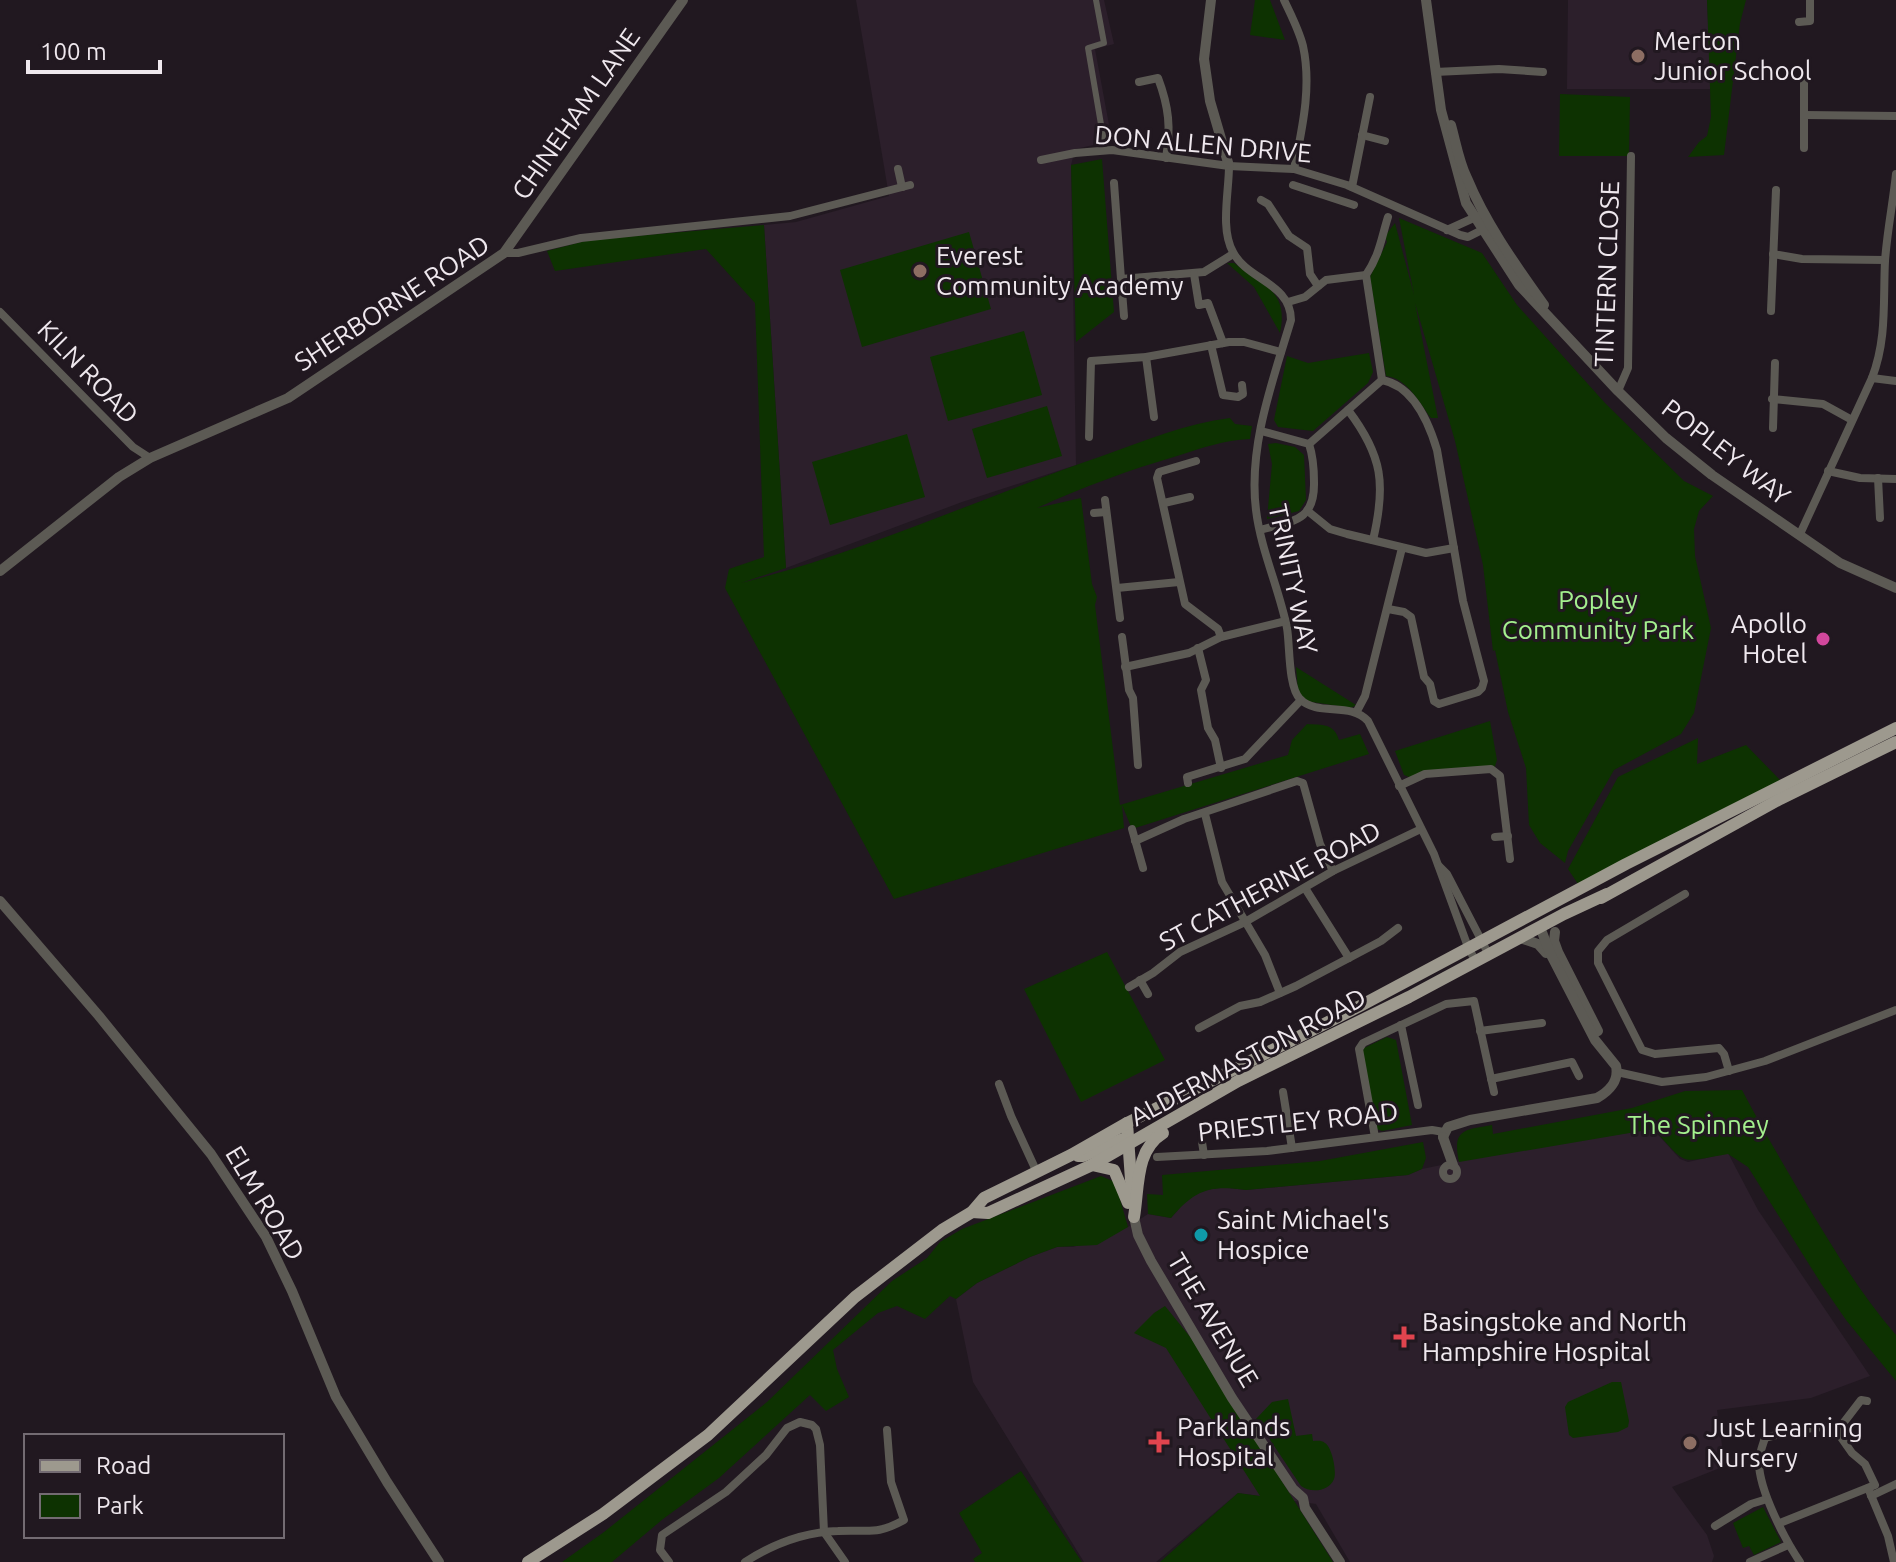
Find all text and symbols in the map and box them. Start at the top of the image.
street label: CHINEHAM LANE [506,23,645,205]
scale bar [28,24,160,74]
place label: Merton Junior School [1654,26,1812,85]
text: 100 m [40,38,107,65]
marker: Merton Junior School [1629,47,1647,65]
street label: DON ALLEN DRIVE [1093,120,1313,167]
street label: TINTERN CLOSE [1589,180,1624,368]
street label: SHERBORNE ROAD [289,229,494,376]
place label: Everest Community Academy [936,241,1184,300]
marker: Everest Community Academy [911,262,929,280]
street label: KILN ROAD [32,314,144,429]
street label: POPLEY WAY [1657,393,1796,510]
street label: TRINITY WAY [1263,501,1324,657]
park label: Popley Community Park [1502,585,1694,644]
place label: Apollo Hotel [1731,609,1807,668]
marker: Apollo Hotel [1814,630,1832,648]
street label: ST CATHERINE ROAD [1154,815,1385,956]
street label: ALDERMASTON ROAD [1125,982,1371,1131]
street label: PRIESTLEY ROAD [1196,1097,1400,1146]
park label: The Spinney [1627,1110,1769,1139]
street label: ELM ROAD [220,1141,311,1265]
place label: Saint Michael's Hospice [1217,1205,1389,1264]
marker: Saint Michael's Hospice [1192,1226,1210,1244]
street label: THE AVENUE [1162,1248,1265,1392]
place label: Basingstoke and North Hampshire Hospital [1422,1307,1687,1366]
marker: Basingstoke and North Hampshire Hospital [1393,1326,1415,1348]
place label: Parklands Hospital [1177,1412,1290,1471]
place label: Just Learning Nursery [1706,1413,1863,1472]
marker: Parklands Hospital [1148,1431,1170,1453]
legend [24,1434,284,1538]
marker: Just Learning Nursery [1681,1434,1699,1452]
text: Road [96,1452,151,1479]
text: Park [96,1492,144,1519]

